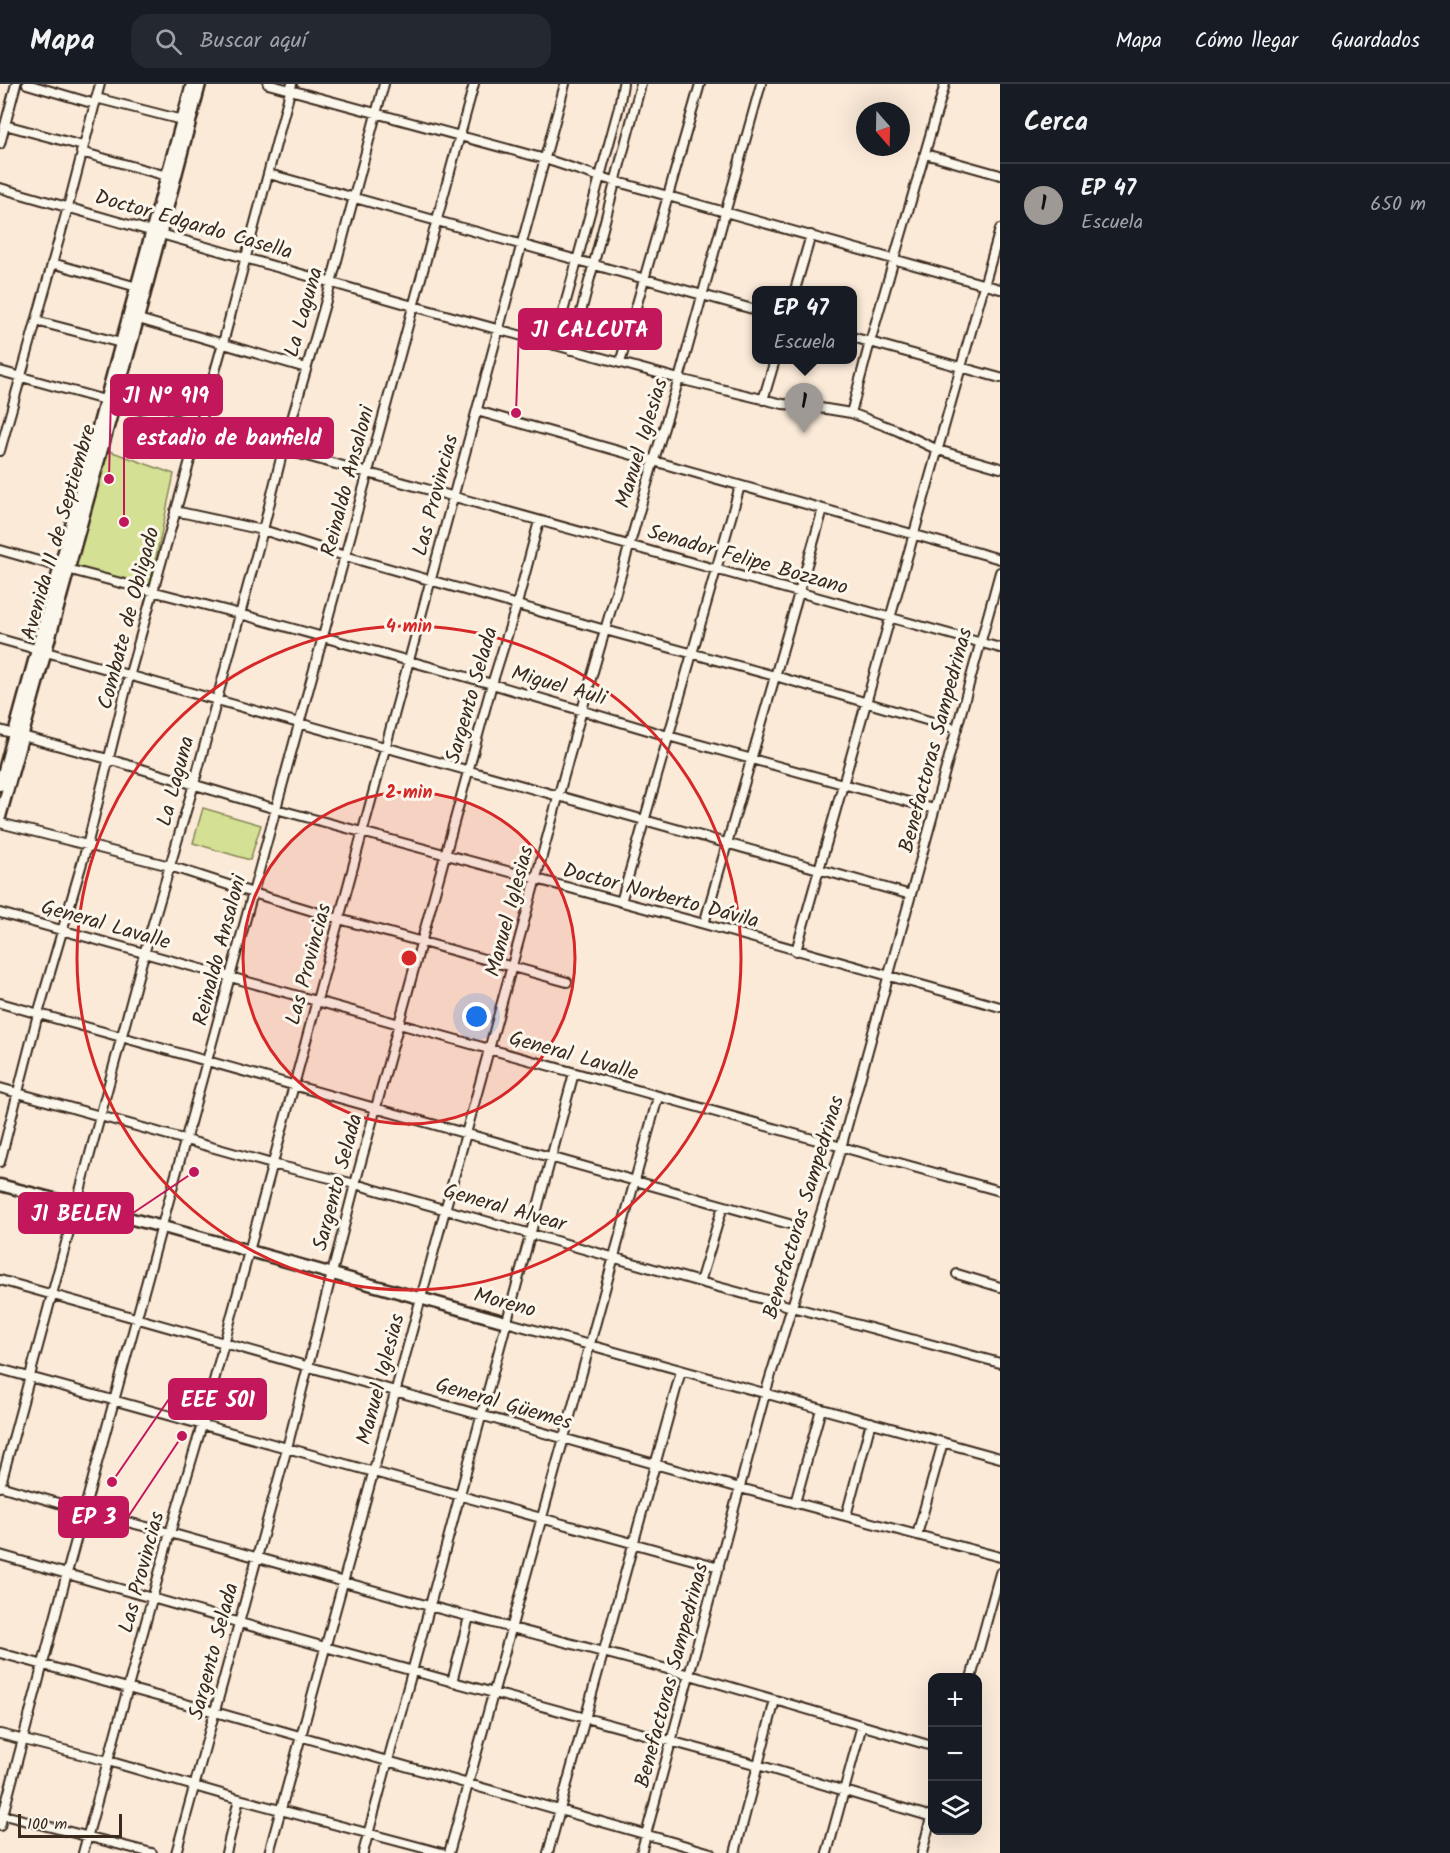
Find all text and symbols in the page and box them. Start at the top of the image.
search box [131,14,551,68]
text: Mapa [30,19,95,64]
text: Buscar aquí [200,24,307,59]
icon: search [152,25,185,58]
text: Mapa [1115,25,1162,58]
text: Cómo llegar [1195,25,1298,58]
text: Guardados [1331,25,1420,58]
north arrow [856,102,910,156]
text: Cerca [1024,102,1088,144]
text: EP 47 [1081,172,1136,207]
street label: Doctor Edgardo Casella [91,181,296,269]
text: 1 [1040,189,1047,221]
text: 650 m [1370,189,1426,221]
text: Escuela [1081,207,1143,239]
street label: La Laguna [276,264,333,361]
popup [752,286,857,364]
text: EP 47 [773,292,829,327]
callout: JI CALCUTA [519,309,661,349]
text: JI CALCUTA [531,314,649,349]
text: Escuela [773,327,836,359]
street label: Manuel Iglesias [607,374,678,513]
callout: JI N° 919 [111,375,222,415]
text: JI N° 919 [123,380,209,415]
pin: 1 [784,384,824,433]
street label: Reinaldo Ansaloni [312,401,385,560]
callout: estadio de banfield [124,418,333,458]
street label: Avenida 11 de Septiembre [13,420,106,644]
text: estadio de banfield [136,422,323,457]
street label: Las Provincias [404,431,469,560]
street label: Senador Felipe Bozzano [643,516,852,605]
street label: Combate de Obligado [89,523,170,713]
text: 4 min [386,613,432,642]
street label: Sargento Selada [437,623,508,768]
street label: Benefactoras Sampedrinas [890,624,982,857]
street label: Miguel Auli [507,657,611,716]
street label: La Laguna [149,733,204,830]
text: 2 min [386,779,432,808]
street label: Manuel Iglesias [477,842,544,981]
street label: Doctor Norberto Dávila [559,854,762,939]
street label: Reinaldo Ansaloni [184,870,257,1029]
street label: General Lavalle [37,891,175,960]
street label: Las Provincias [277,900,342,1029]
centre of rings [399,948,419,968]
your location [462,1002,491,1031]
street label: General Lavalle [505,1022,643,1091]
street label: Benefactoras Sampedrinas [755,1092,854,1323]
street label: Sargento Selada [304,1110,373,1255]
street label: General Alvear [439,1175,571,1242]
callout: JI BELEN [19,1193,133,1233]
text: JI BELEN [31,1198,121,1233]
street label: Moreno [470,1279,539,1328]
street label: Manuel Iglesias [348,1310,415,1449]
street label: General Güemes [431,1369,576,1440]
callout: EEE 501 [169,1379,266,1419]
text: EEE 501 [181,1384,255,1419]
callout: EP 3 [59,1497,128,1537]
text: EP 3 [72,1501,116,1536]
street label: Las Provincias [110,1508,175,1637]
street label: Benefactoras Sampedrinas [626,1559,718,1792]
street label: Sargento Selada [180,1579,249,1724]
map controls [928,1673,982,1835]
button: + [928,1673,982,1727]
button: − [928,1727,982,1781]
button: layers [928,1781,982,1835]
scale bar [18,1811,122,1838]
text: 100 m [27,1812,67,1837]

